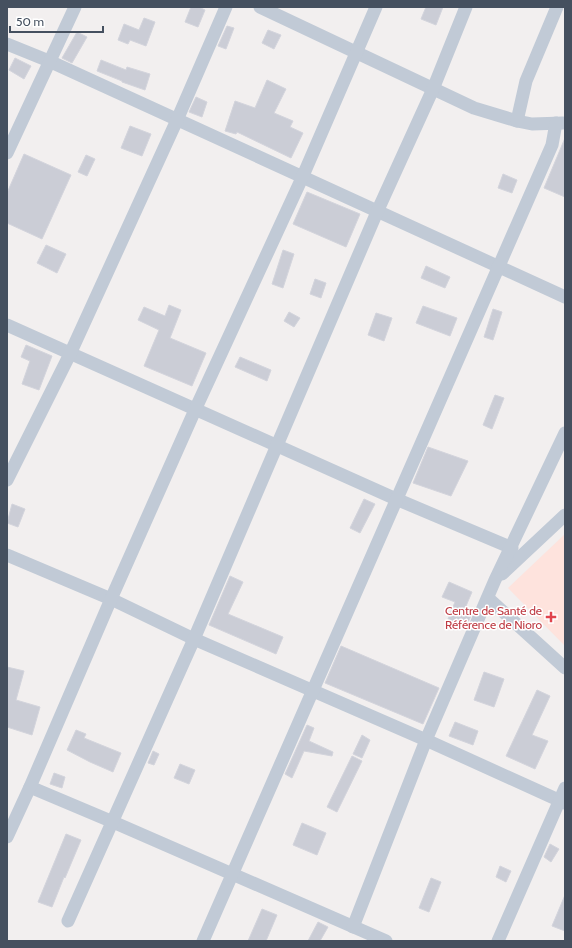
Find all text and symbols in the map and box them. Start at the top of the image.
scale bar [10,8,103,34]
text: 50 m [16,14,44,29]
place label: Centre de Santé de Référence de Nioro [445,603,542,632]
marker: Centre de Santé de Référence de Nioro [545,611,557,623]

